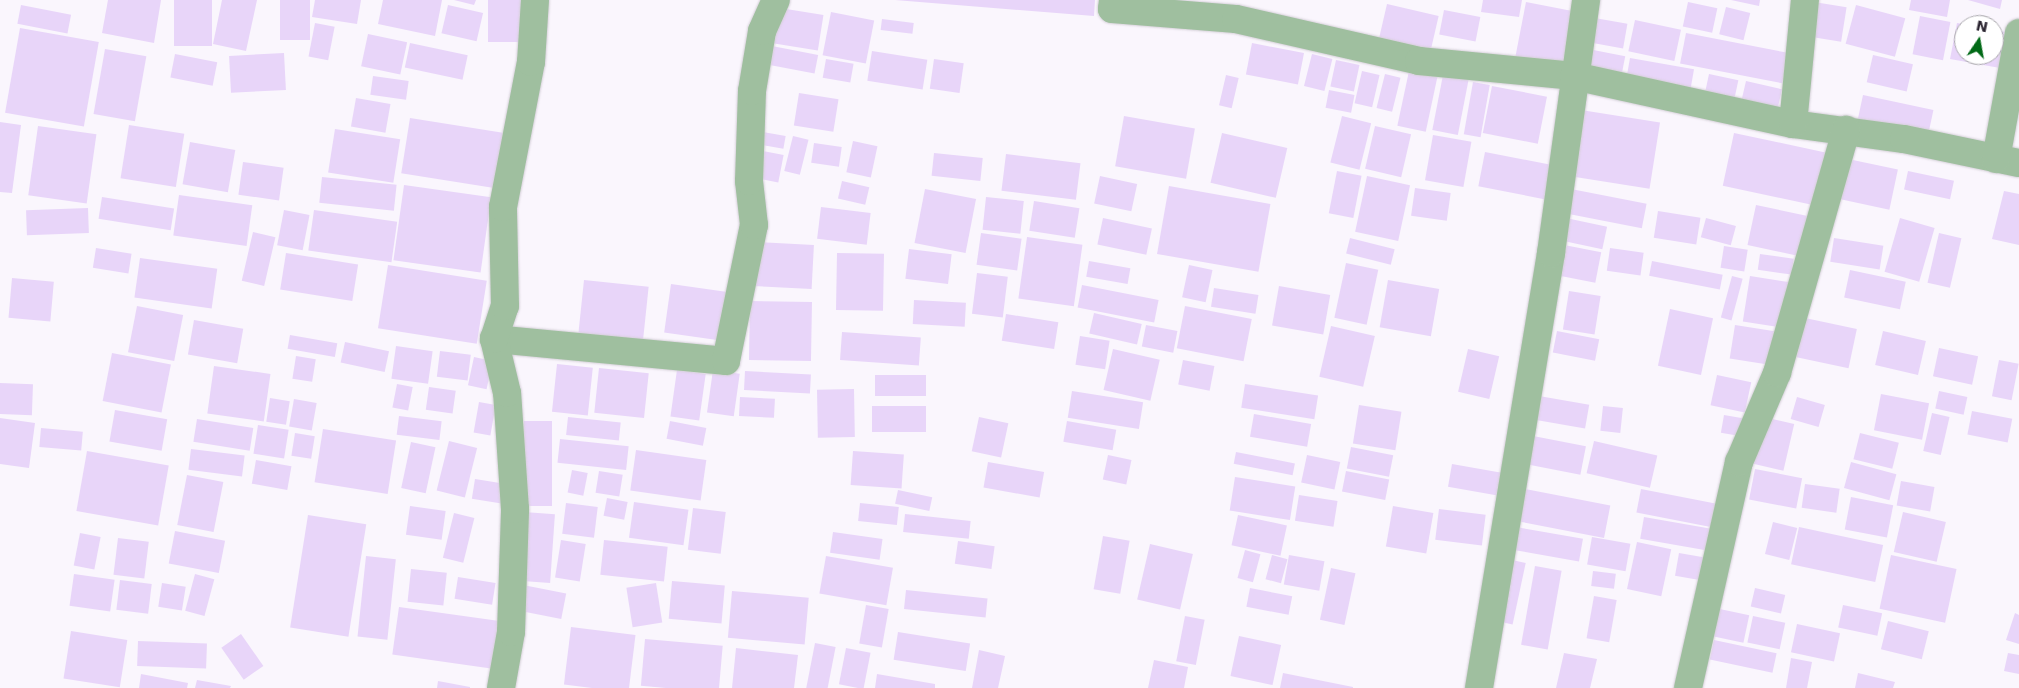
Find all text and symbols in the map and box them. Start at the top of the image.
north arrow [1954,15,2004,65]
text: N [1975,17,1989,35]

